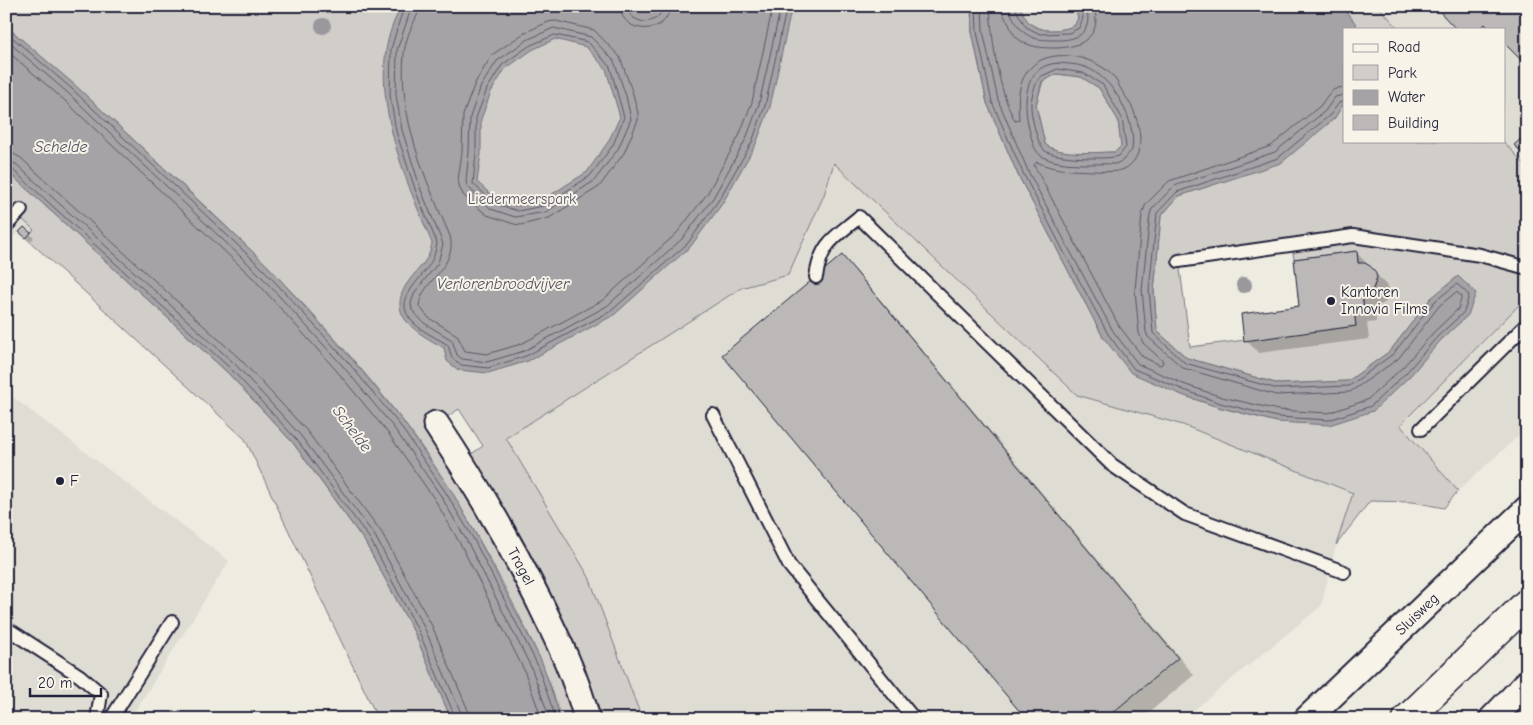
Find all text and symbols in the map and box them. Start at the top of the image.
legend [1343,28,1506,142]
text: Road [1388,38,1420,56]
text: Park [1388,64,1417,82]
text: Water [1388,88,1425,106]
text: Building [1388,114,1439,132]
water label: Schelde [34,138,88,156]
park label: Liedermeerspark [468,190,577,208]
water label: Verlorenbroodvijver [437,275,570,293]
place label: Kantoren Innovia Films [1341,283,1428,318]
marker: Kantoren Innovia Films [1325,295,1337,307]
water label: Schelde [329,402,375,456]
place label: F [70,472,79,490]
marker: F [54,475,66,487]
street label: Tragel [504,544,538,588]
street label: Sluisweg [1392,589,1442,639]
scale bar [30,665,101,697]
text: 20 m [38,674,72,692]

